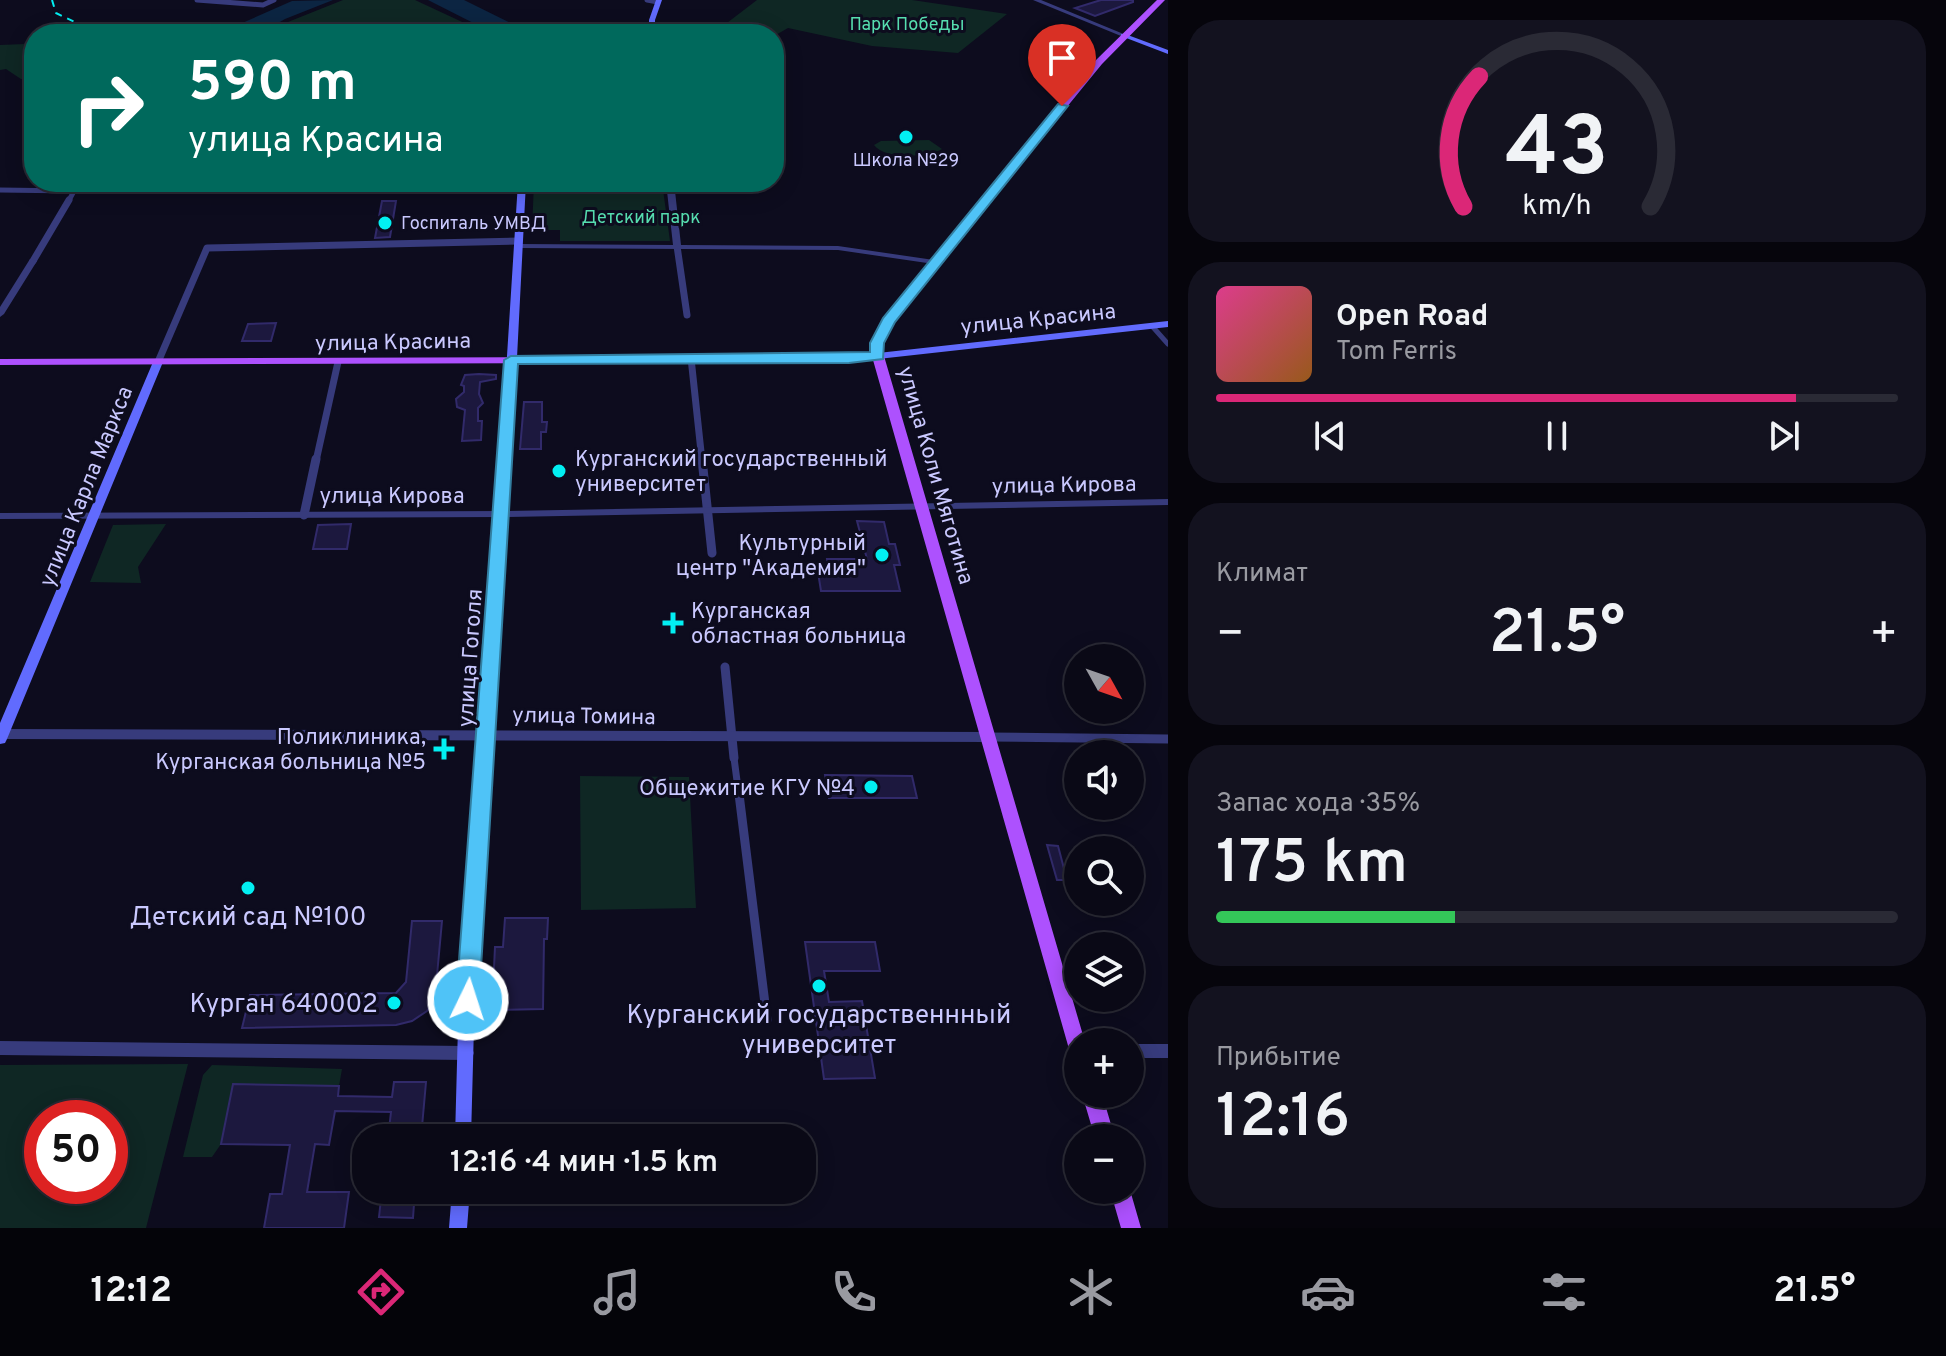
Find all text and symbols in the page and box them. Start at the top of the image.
park label: Парк Победы [850,14,964,37]
pin [1028,24,1096,106]
icon: arrive [1040,36,1084,80]
text: 590 m [188,50,357,120]
icon: right [56,56,160,160]
text: 43 [1505,99,1609,204]
text: улица Красина [188,119,443,165]
marker: Школа №29 [897,128,915,146]
place label: Школа №29 [853,150,959,173]
text: km/h [1522,189,1592,225]
park label: Детский парк [581,207,701,230]
place label: Госпиталь УМВД [401,213,546,236]
marker: Госпиталь УМВД [376,214,394,232]
street label: улица Красина [959,299,1117,342]
text: Open Road [1336,299,1488,336]
street label: улица Красина [315,329,471,358]
text: Tom Ferris [1336,336,1457,369]
street label: улица Коли Мяготина [891,363,979,588]
street label: улица Карла Маркса [35,383,140,591]
icon: previous [1308,414,1352,458]
icon: pause [1535,414,1579,458]
icon: next [1762,414,1806,458]
place label: Курганский государственный университет [575,447,887,499]
marker: Курганский государственный университет [550,462,568,480]
street label: улица Кирова [991,472,1137,501]
street label: улица Кирова [320,484,465,511]
place label: Культурный центр "Академия" [676,531,866,583]
marker: Культурный центр "Академия" [873,546,891,564]
text: Климат [1216,558,1308,591]
street label: улица Гоголя [453,588,490,728]
text: 21.5° [1489,598,1625,674]
place label: Курганская областная больница [691,599,906,651]
text: − [1216,608,1244,664]
text: + [1870,608,1898,664]
marker: Курганская областная больница [662,612,684,634]
north arrow [1064,644,1144,724]
map controls [1064,644,1144,1204]
street label: улица Томина [512,703,656,732]
place label: Поликлиника, Курганская больница №5 [155,725,426,777]
marker: Поликлиника, Курганская больница №5 [433,738,455,760]
button: sound [1064,740,1144,820]
place label: Общежитие КГУ №4 [639,776,855,803]
marker: Общежитие КГУ №4 [862,778,880,796]
text: Запас хода · 35% [1216,788,1420,821]
text: 175 km [1216,828,1408,904]
button: search [1064,836,1144,916]
marker: Детский сад №100 [239,879,257,897]
place label: Детский сад №100 [130,902,366,935]
button: layers [1064,932,1144,1012]
position arrow [426,958,510,1042]
marker: Курганский государственнный университет [810,977,828,995]
place label: Курган 640002 [189,989,378,1022]
marker: Курган 640002 [385,994,403,1012]
place label: Курганский государственнный университет [627,1000,1011,1063]
button: + [1064,1028,1144,1108]
text: Прибытие [1216,1042,1341,1075]
text: 12:16 [1216,1082,1350,1158]
speed limit sign: 50 [24,1100,128,1204]
button: − [1064,1124,1144,1204]
text: 12:16 · 4 мин · 1.5 km [450,1145,718,1182]
icon: directions [353,1264,409,1320]
icon: music [589,1264,645,1320]
icon: phone [826,1264,882,1320]
icon: climate [1063,1264,1119,1320]
icon: car [1300,1264,1356,1320]
icon: filters [1536,1264,1592,1320]
text: 12:12 [90,1269,172,1315]
text: 21.5° [1773,1269,1856,1315]

